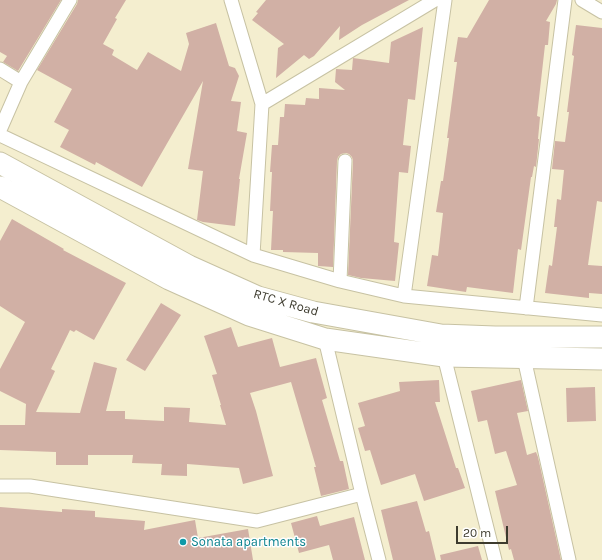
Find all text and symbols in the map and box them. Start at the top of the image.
street label: RTC X Road [252,286,320,320]
scale bar [458,518,510,544]
text: 20 m [463,526,491,540]
place label: Sonata apartments [191,534,306,550]
marker: Sonata apartments [178,537,188,547]

